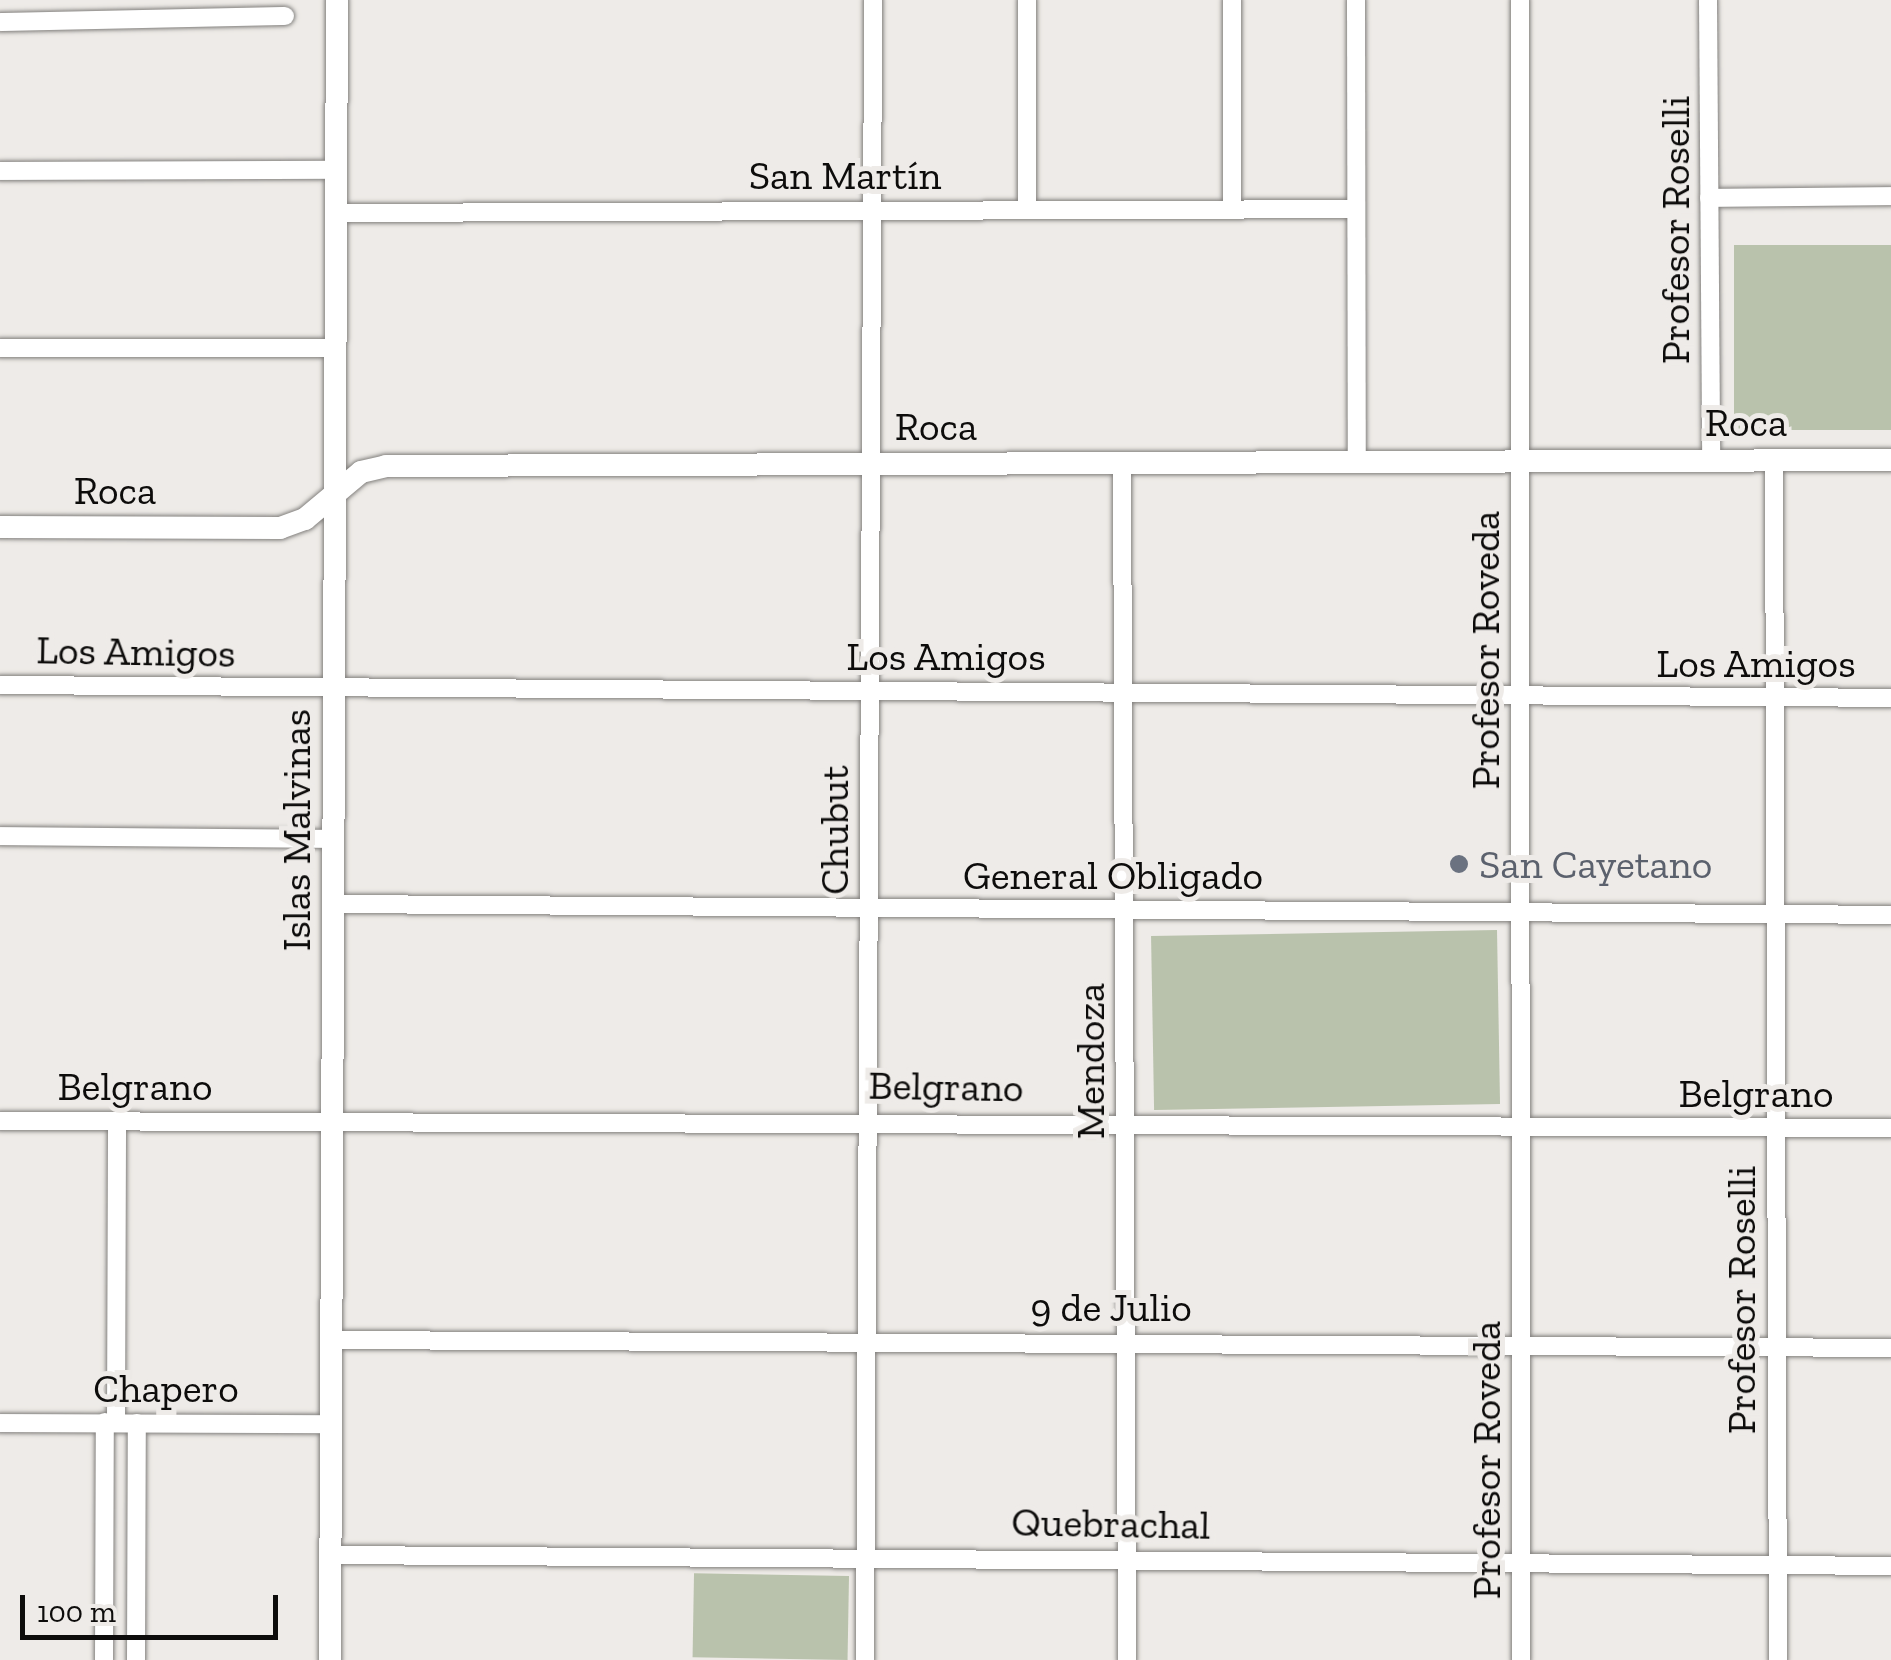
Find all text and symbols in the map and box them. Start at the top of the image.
street label: Profesor Roselli [1651,96,1699,364]
street label: San Martín [749,151,941,199]
street label: Roca [1705,398,1787,446]
street label: Roca [895,402,977,450]
street label: Roca [74,466,156,514]
street label: Profesor Roveda [1461,510,1509,790]
street label: Los Amigos [35,625,237,677]
street label: Los Amigos [846,632,1046,680]
street label: Los Amigos [1656,639,1856,687]
street label: Islas Malvinas [272,709,320,951]
street label: Chubut [810,765,858,895]
place label: San Cayetano [1479,840,1712,888]
street label: General Obligado [963,851,1263,899]
marker: San Cayetano [1448,853,1470,875]
street label: Mendoza [1066,983,1114,1139]
street label: Belgrano [868,1061,1024,1111]
street label: Belgrano [57,1062,213,1110]
street label: Belgrano [1678,1069,1834,1117]
street label: Profesor Roselli [1717,1166,1765,1434]
street label: 9 de Julio [1030,1283,1192,1331]
street label: Profesor Roveda [1462,1320,1510,1600]
street label: Chapero [93,1364,239,1412]
street label: Quebrachal [1011,1497,1211,1549]
scale bar [25,1575,282,1637]
text: 100 m [37,1594,116,1630]

